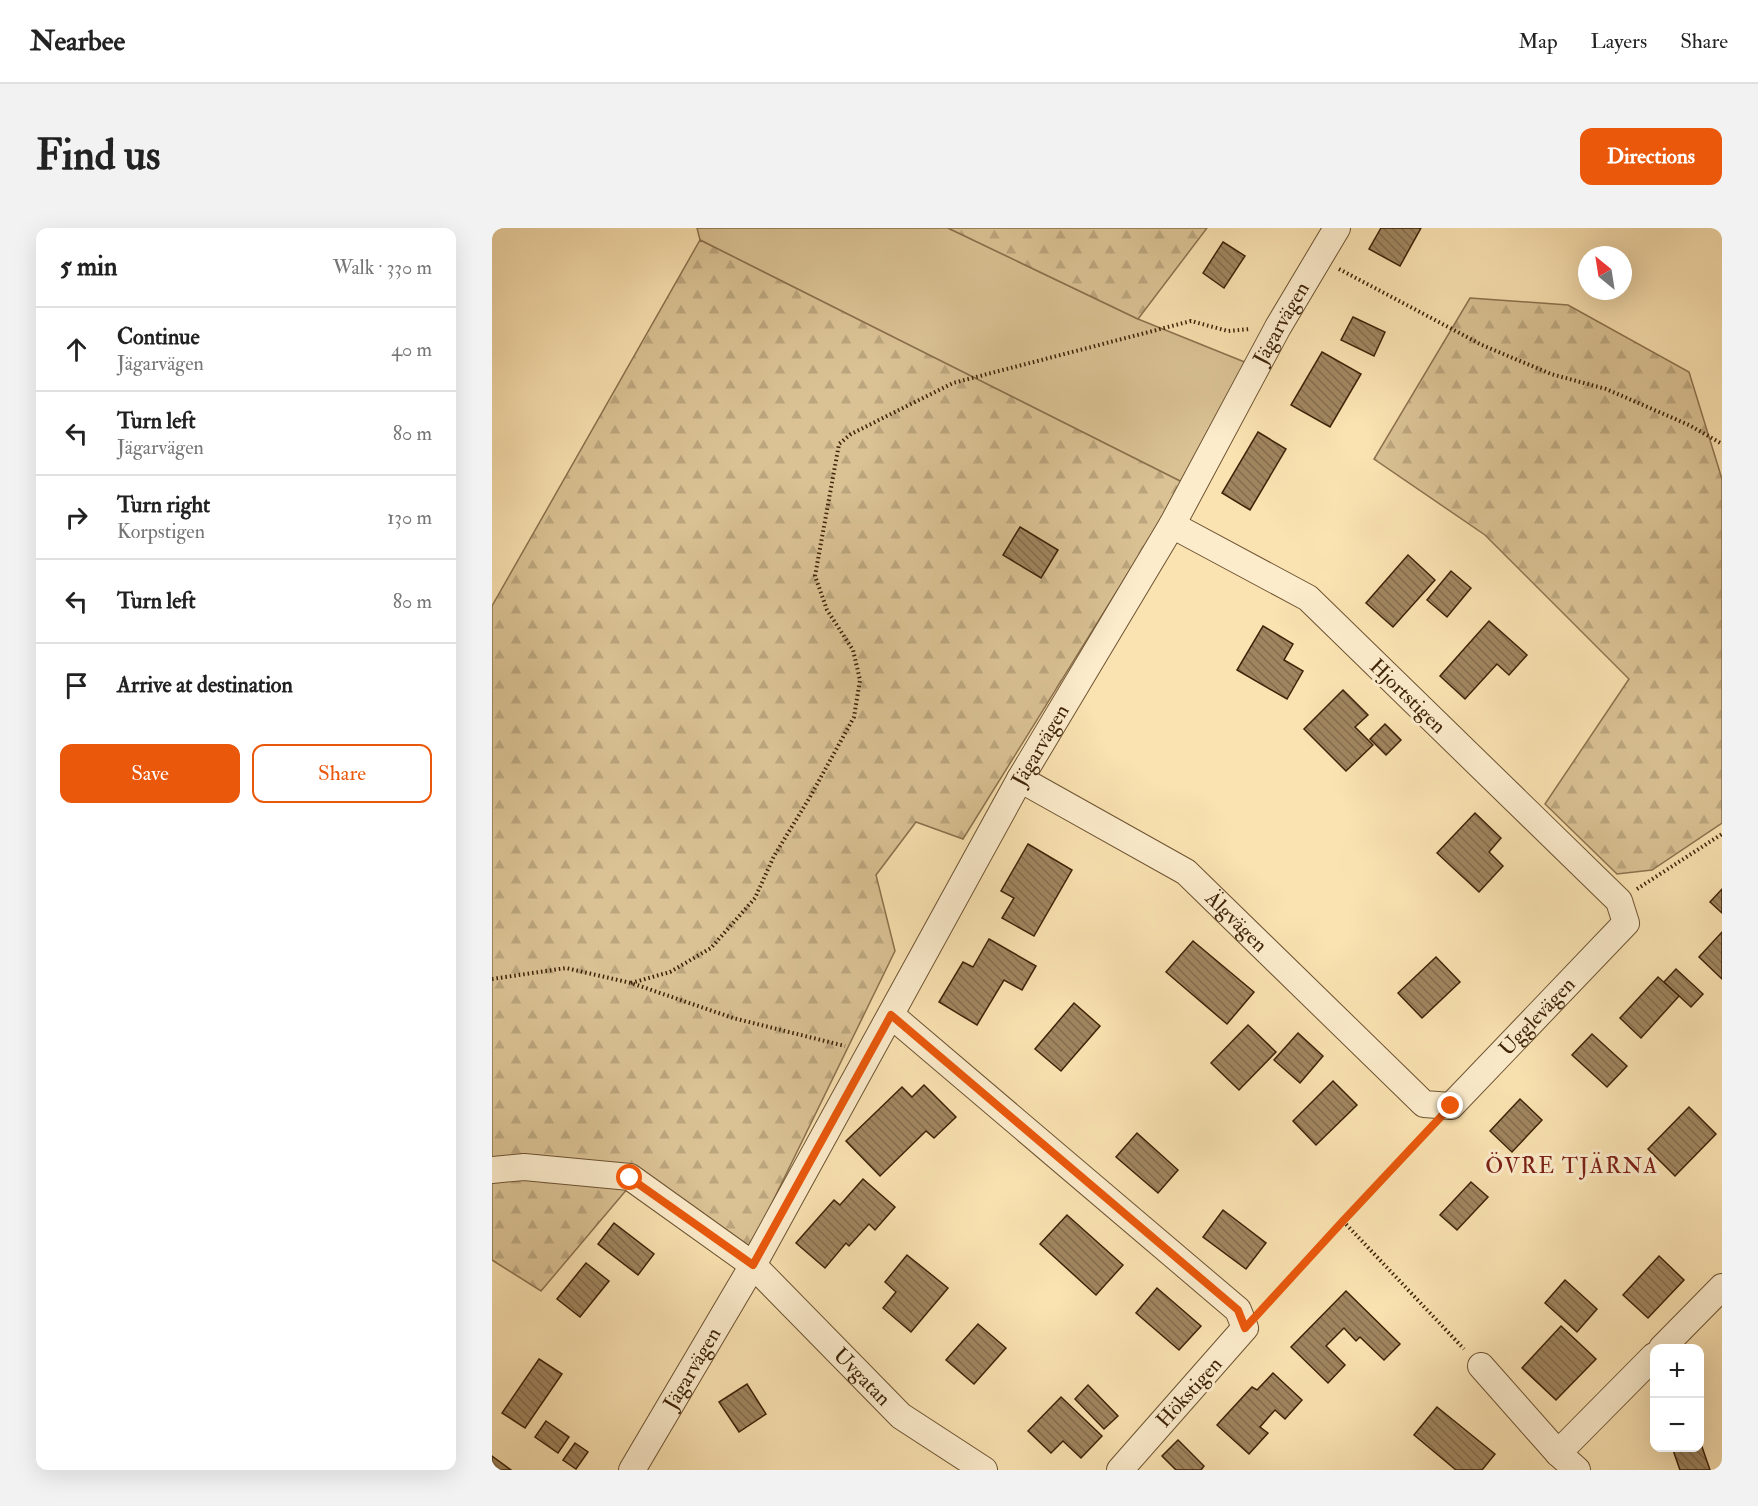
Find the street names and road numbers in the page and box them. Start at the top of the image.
street label: Jägarvägen [1247,277,1316,370]
street label: Hjortstigen [1364,653,1452,740]
street label: Jägarvägen [1005,699,1076,792]
street label: Älgvägen [1199,884,1273,958]
street label: Ugglevägen [1493,971,1581,1062]
street label: Jägarvägen [657,1322,727,1416]
street label: Uvgatan [827,1342,897,1412]
street label: Hökstigen [1150,1351,1228,1433]

